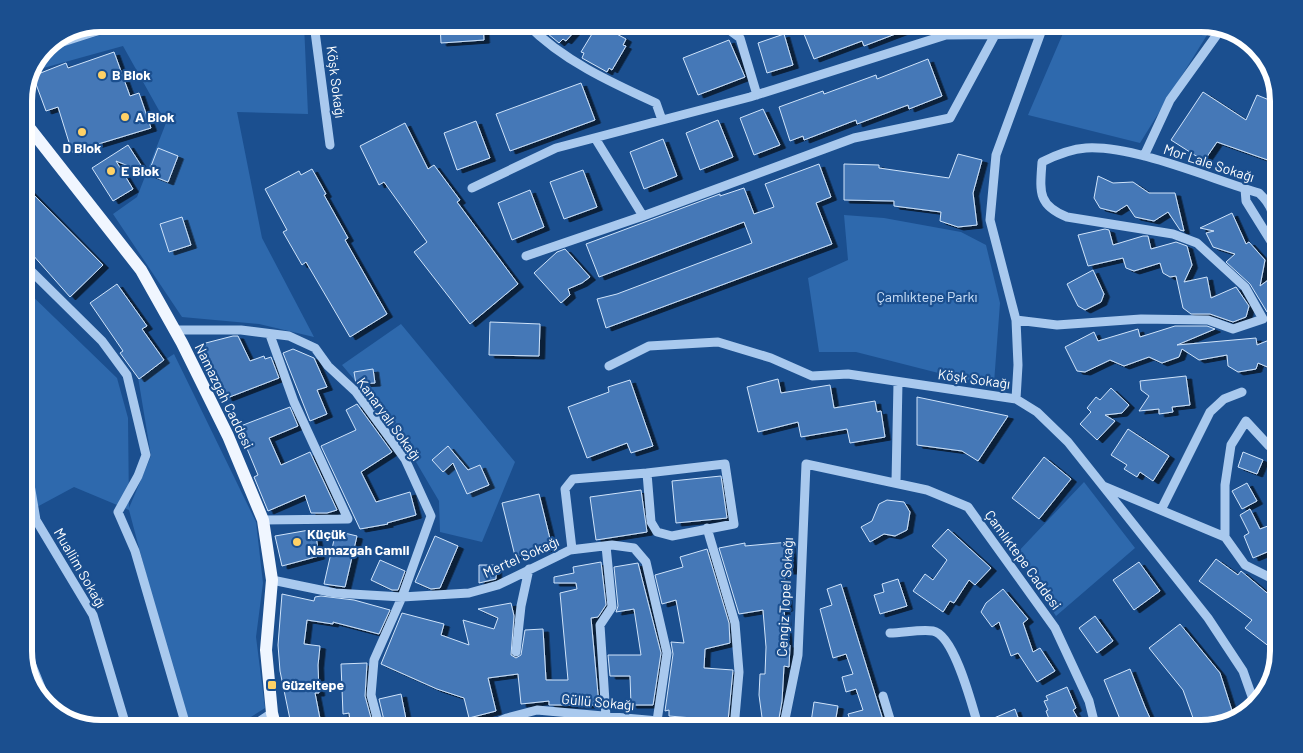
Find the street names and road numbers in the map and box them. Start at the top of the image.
street label: Köşk Sokağı [324,45,349,119]
street label: Mor Lale Sokağı [1162,140,1257,185]
street label: Namazgah Caddesi [192,340,257,451]
street label: Köşk Sokağı [937,365,1011,392]
street label: Kanaryalı Sokağı [354,374,425,464]
street label: Çamlıktepe Caddesi [982,507,1065,613]
street label: Muallim Sokağı [51,525,110,611]
street label: Mertel Sokağı [480,532,561,581]
street label: Cengiz Topel Sokağı [773,537,796,657]
street label: Güllü Sokağı [561,690,635,713]

